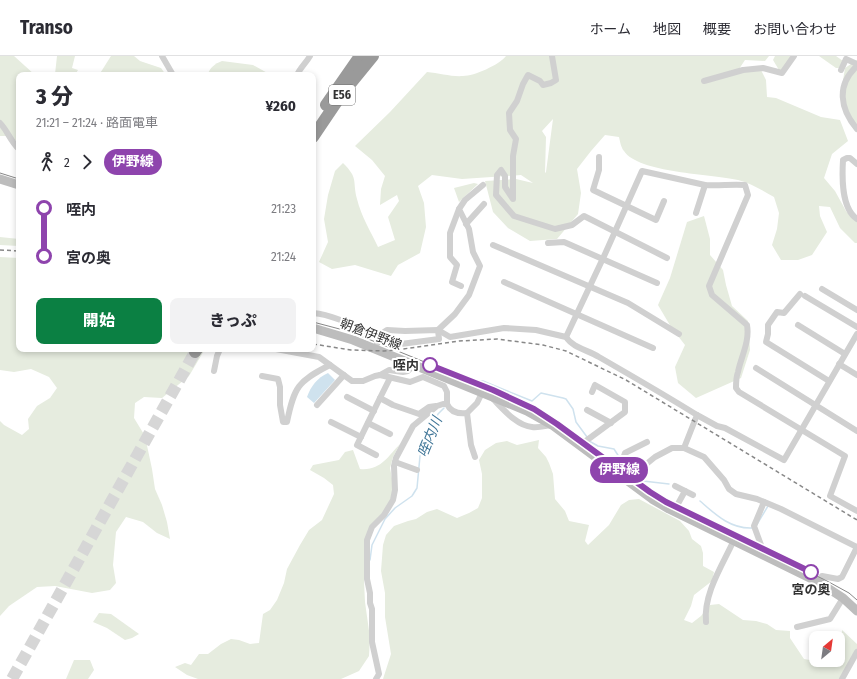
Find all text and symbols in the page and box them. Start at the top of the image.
text: Transo [20,16,73,39]
text: ホーム [589,21,631,38]
text: 地図 [653,21,681,38]
text: 概要 [703,21,731,38]
text: お問い合わせ [753,21,837,38]
text: 3 分 [36,83,73,110]
road number: E56 [329,85,355,105]
text: ¥260 [265,97,296,115]
text: 21:21 – 21:24 · 路面電車 [36,115,158,130]
icon: walk [36,151,58,173]
icon: forward [76,151,98,173]
text: 伊野線 [112,153,154,170]
text: 2 [64,155,70,170]
text: 咥内 [66,201,96,219]
text: 21:23 [271,201,296,216]
text: 宮の奥 [66,249,111,267]
text: 21:24 [271,249,296,264]
button: 開始 [36,298,162,344]
button: きっぷ [170,298,296,344]
street label: 朝倉伊野線 [338,315,404,353]
marker: 咥内 [422,357,438,373]
place label: 咥内 [393,358,419,373]
water label: 咥内川 [414,412,446,460]
line badge: 伊野線 [596,457,642,483]
text: 伊野線 [598,461,640,478]
marker: 宮の奥 [803,564,819,580]
place label: 宮の奥 [791,582,831,597]
north arrow [809,631,845,667]
map controls [809,631,845,667]

